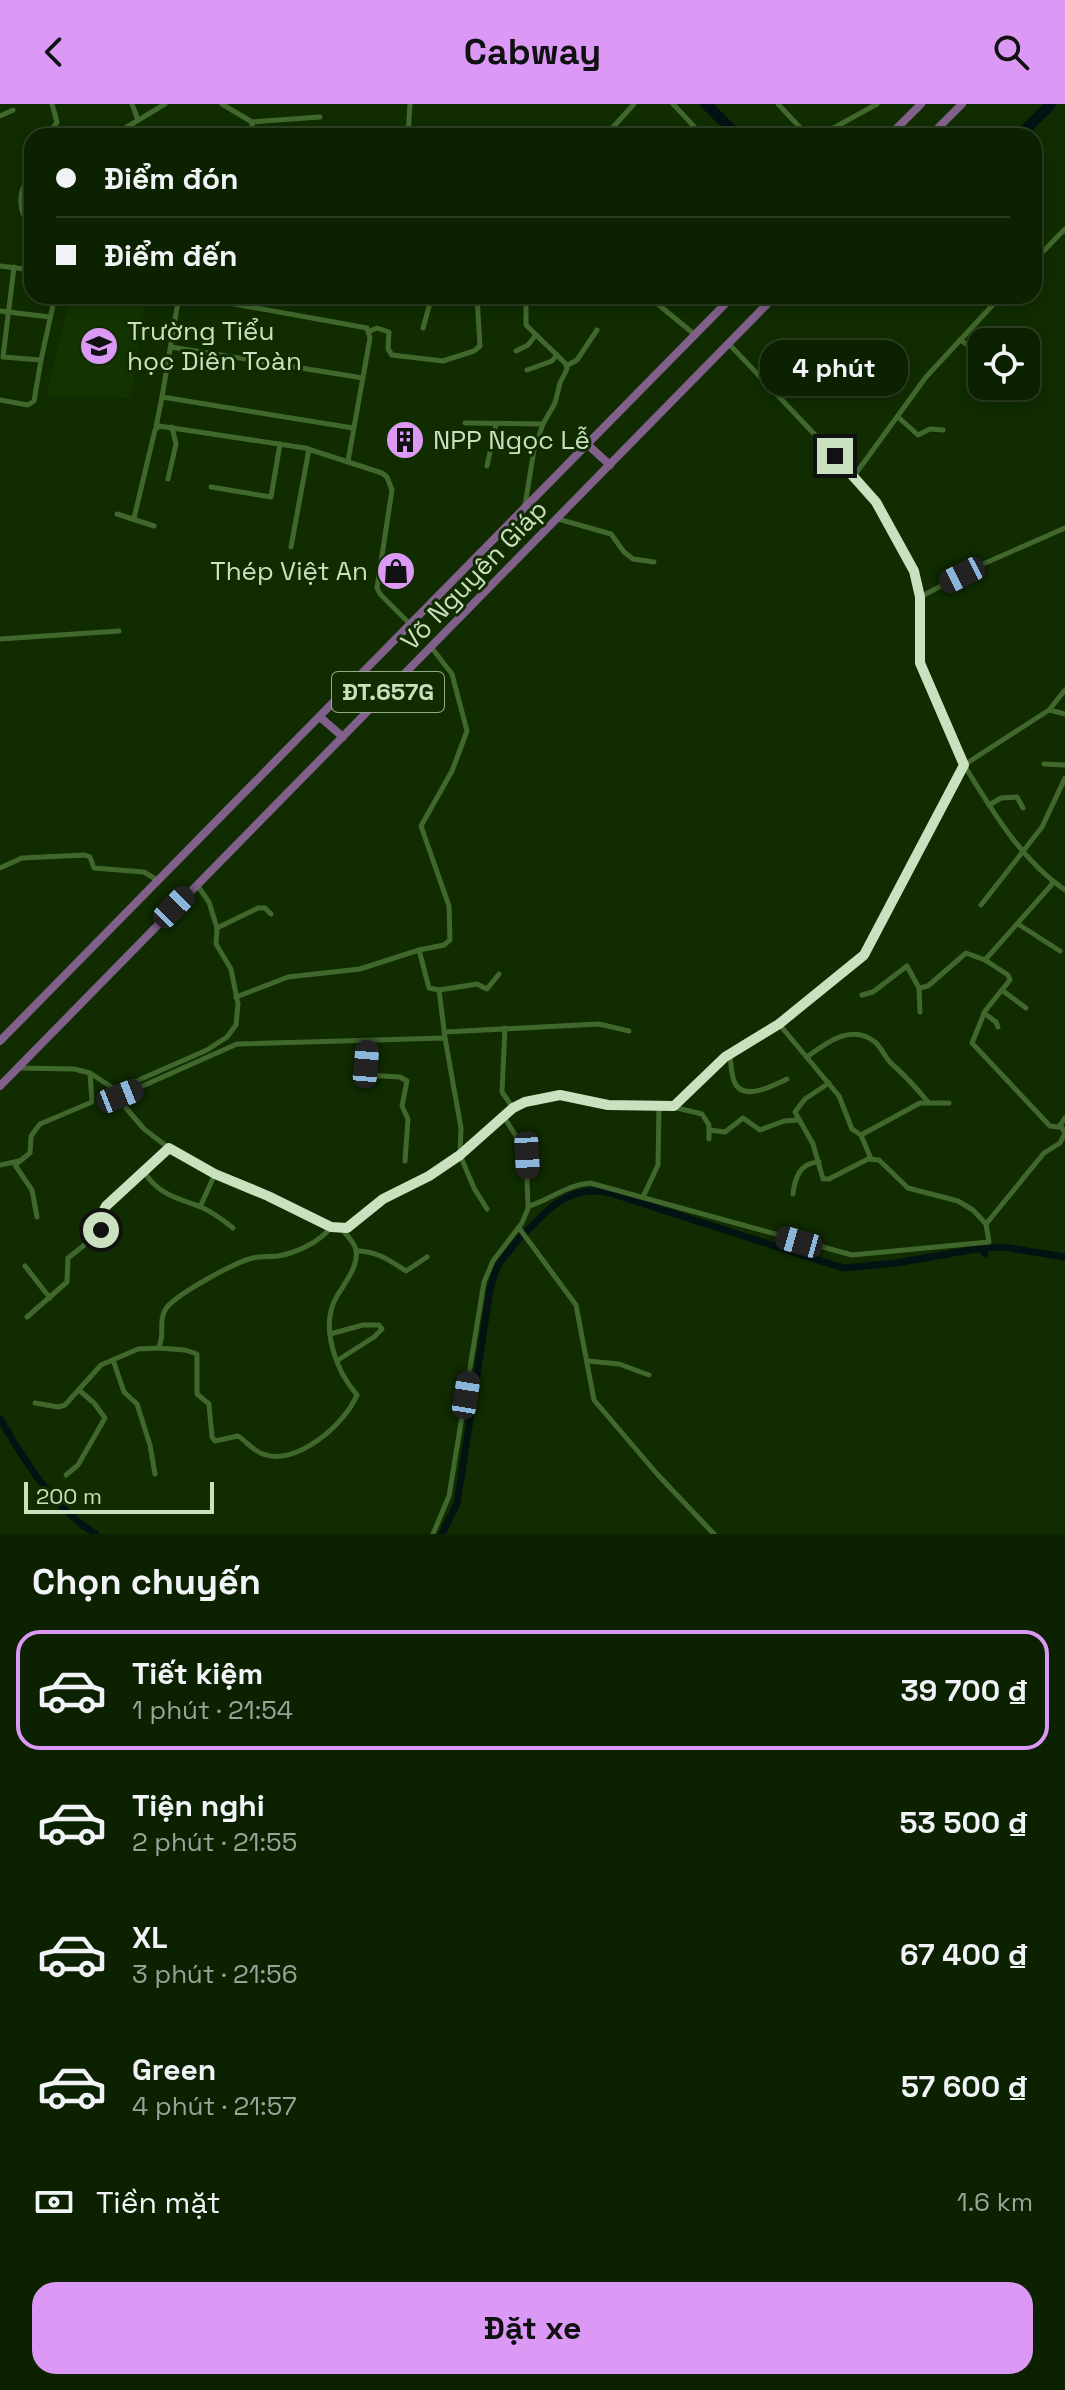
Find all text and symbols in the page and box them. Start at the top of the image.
text: Cabway [464,29,601,75]
icon: back [32,30,76,74]
icon: search [989,30,1033,74]
text: Điểm đón [104,159,239,198]
text: Điểm đến [104,236,237,275]
place label: Trường Tiểu học Diên Toàn [127,314,302,378]
school or university icon: Trường Tiểu học Diên Toàn [78,325,120,367]
map controls [968,328,1040,400]
button: locate [968,328,1040,400]
callout: 4 phút [761,340,909,396]
text: 4 phút [792,351,876,385]
building icon: NPP Ngọc Lễ [384,419,426,461]
place label: NPP Ngọc Lễ [433,423,590,457]
route end [817,438,853,474]
street label: Võ Nguyên Giáp [393,492,555,658]
shop icon: Thép Việt An [375,550,417,592]
car [935,553,989,597]
place label: Thép Việt An [210,554,368,588]
road number: ĐT.657G [332,672,444,712]
car [149,881,199,933]
car [352,1039,380,1089]
car [93,1076,147,1116]
car [514,1130,540,1180]
route start [83,1212,119,1248]
car [773,1224,825,1260]
car [450,1369,482,1421]
scale bar [24,1478,214,1514]
text: 200 m [36,1482,102,1510]
text: Chọn chuyến [32,1559,261,1605]
icon: car [36,1654,108,1726]
text: Tiết kiệm [132,1654,263,1693]
text: 39 700 ₫ [900,1671,1029,1710]
text: 1 phút · 21:54 [132,1693,293,1727]
icon: car [36,1786,108,1858]
text: Tiện nghi [132,1786,265,1825]
text: 53 500 ₫ [900,1803,1029,1842]
text: 2 phút · 21:55 [132,1825,297,1859]
icon: car [36,1918,108,1990]
text: XL [132,1918,168,1957]
text: 67 400 ₫ [900,1935,1029,1974]
text: 3 phút · 21:56 [132,1957,298,1991]
icon: car [36,2050,108,2122]
text: Green [132,2050,216,2089]
text: 57 600 ₫ [901,2067,1029,2106]
text: 4 phút · 21:57 [132,2089,297,2123]
icon: cash [32,2180,76,2224]
text: Tiền mặt [96,2183,220,2222]
text: 1.6 km [957,2185,1033,2219]
button: Đặt xe [32,2282,1033,2374]

